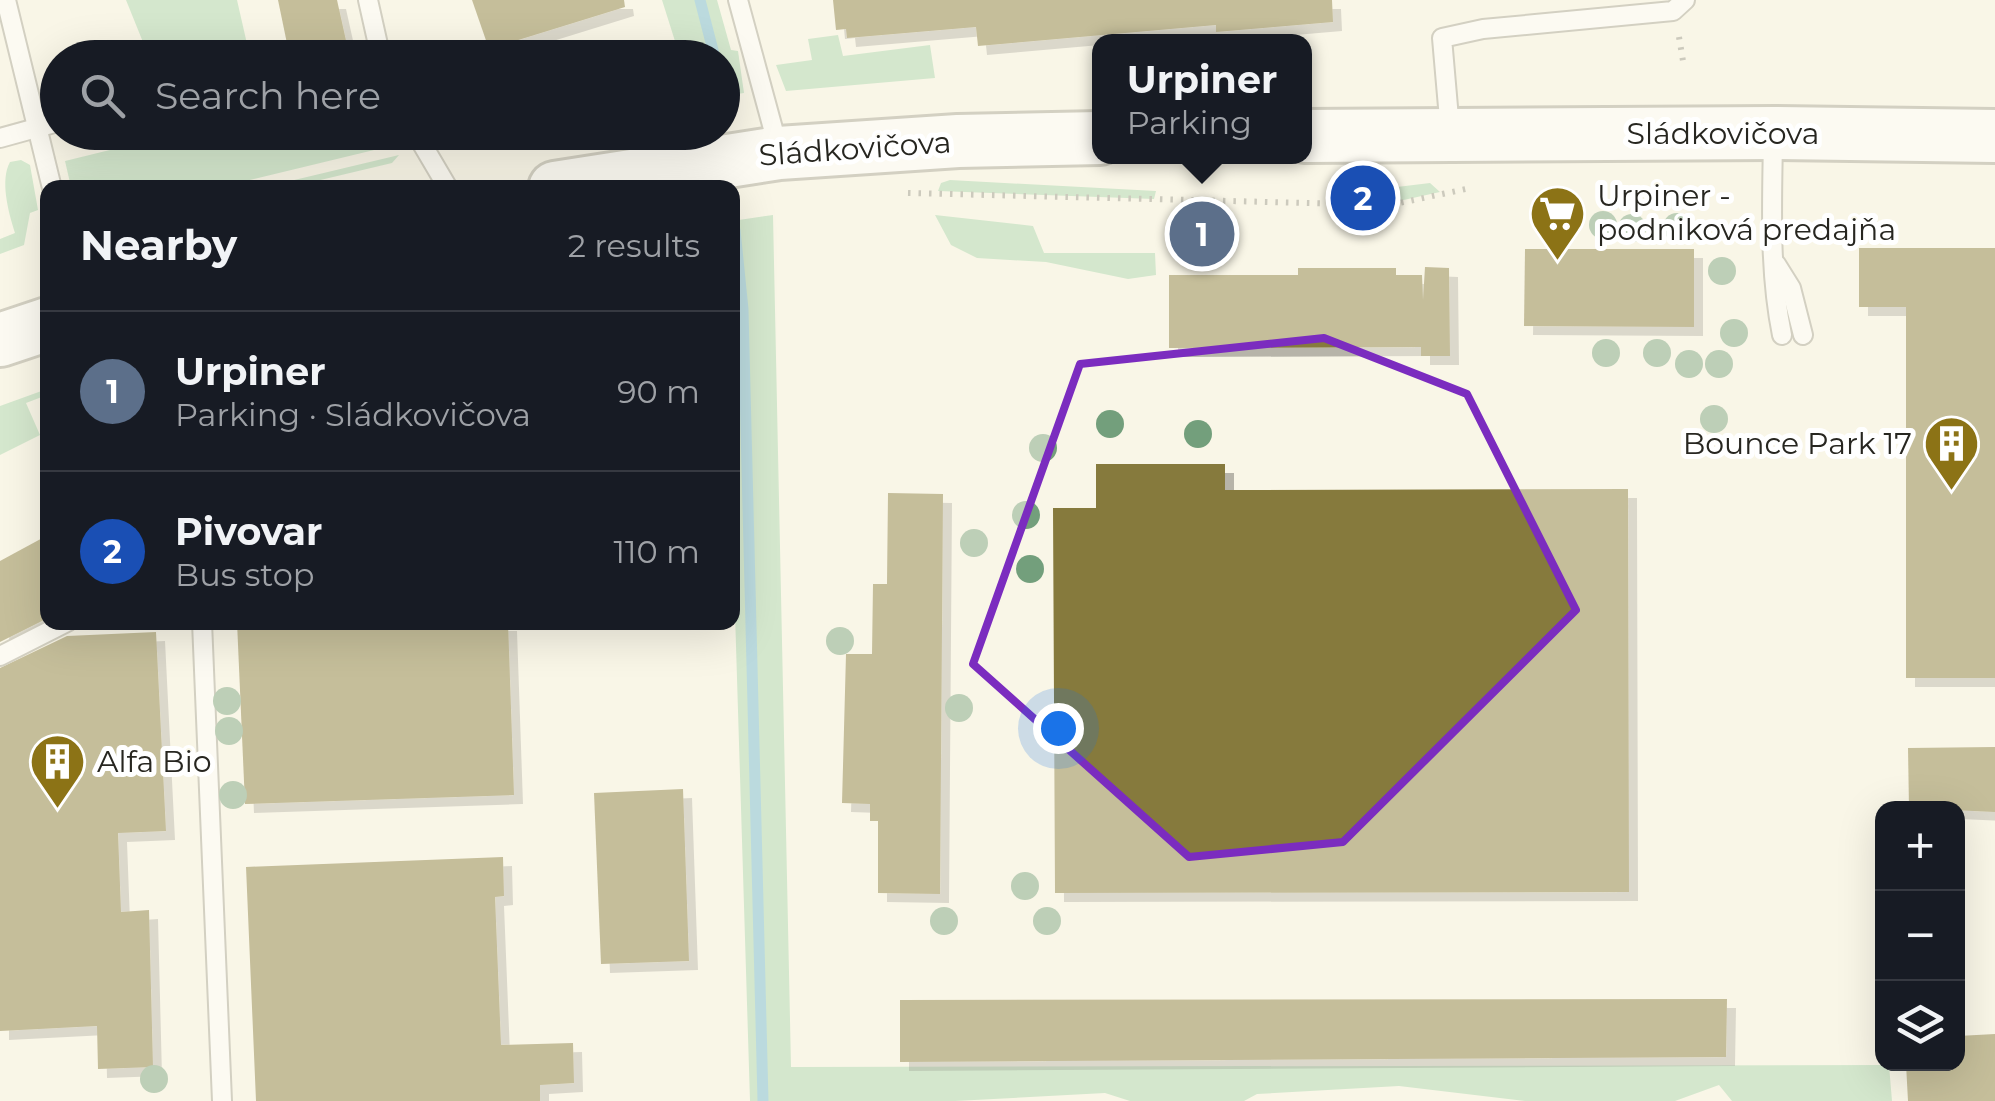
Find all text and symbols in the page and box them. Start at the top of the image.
popup [1092,34,1312,164]
search box [40,40,740,150]
text: Urpiner [1127,56,1277,103]
icon: search [75,68,130,123]
text: Search here [155,72,381,119]
text: Parking [1127,103,1252,142]
street label: Sládkovičova [1627,115,1819,152]
street label: Sládkovičova [757,123,952,174]
pin: 2 [1330,160,1396,236]
place label: Urpiner - podniková predajňa [1597,177,1896,248]
supermarket icon: Urpiner - podniková predajňa [1528,183,1588,262]
pin: 1 [1170,196,1234,272]
text: Nearby [80,219,237,271]
text: 2 results [568,226,700,265]
text: Urpiner [175,348,326,395]
text: 1 [106,372,119,411]
text: 90 m [617,372,700,411]
text: Parking · Sládkovičova [175,395,531,434]
building icon: Bounce Park 17 [1921,414,1981,493]
place label: Bounce Park 17 [1683,425,1912,462]
text: Pivovar [175,508,322,555]
text: 2 [103,532,122,571]
text: 110 m [613,532,700,571]
text: Bus stop [175,555,314,594]
your location [1033,703,1084,754]
building icon: Alfa Bio [28,732,88,811]
place label: Alfa Bio [97,743,212,780]
map controls [1875,801,1965,1071]
button: + [1875,801,1965,891]
button: − [1875,891,1965,981]
button: layers [1875,981,1965,1071]

